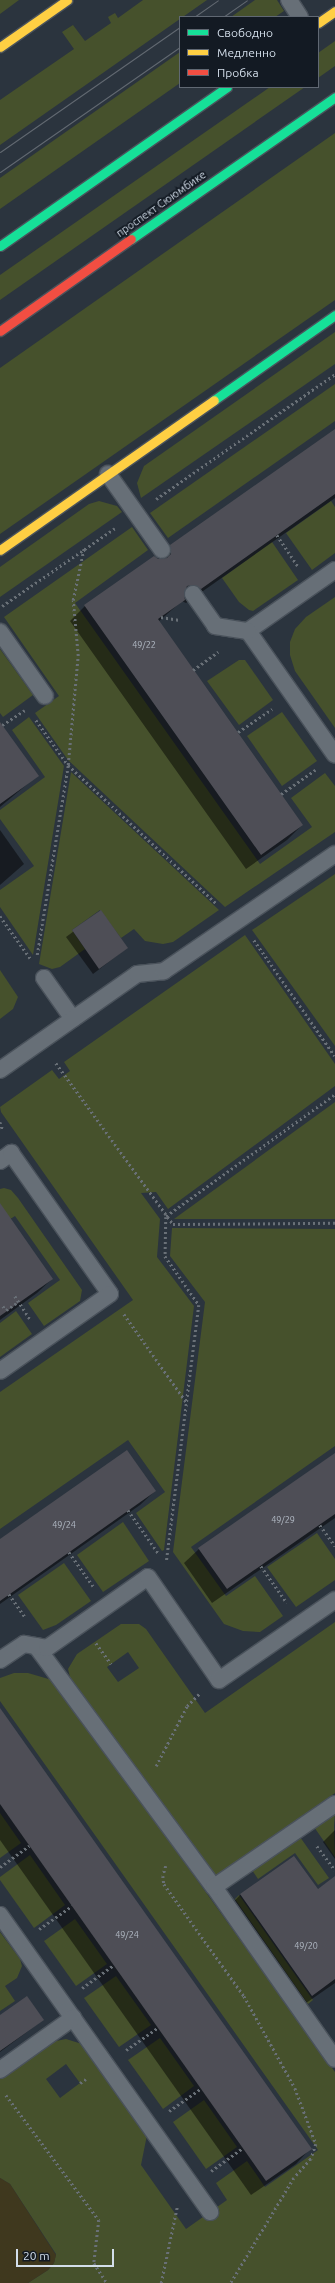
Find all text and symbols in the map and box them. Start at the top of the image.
legend [179,16,319,88]
text: Свободно [217,26,273,39]
text: Медленно [217,46,276,59]
text: Пробка [217,66,259,79]
street label: проспект Сююмбике [114,168,208,240]
house number: 49/22 [132,640,156,650]
house number: 49/29 [271,1515,295,1525]
house number: 49/24 [52,1520,76,1530]
house number: 49/24 [115,1930,139,1940]
house number: 49/20 [294,1941,318,1951]
scale bar [18,2241,116,2267]
text: 20 m [23,2249,50,2262]

